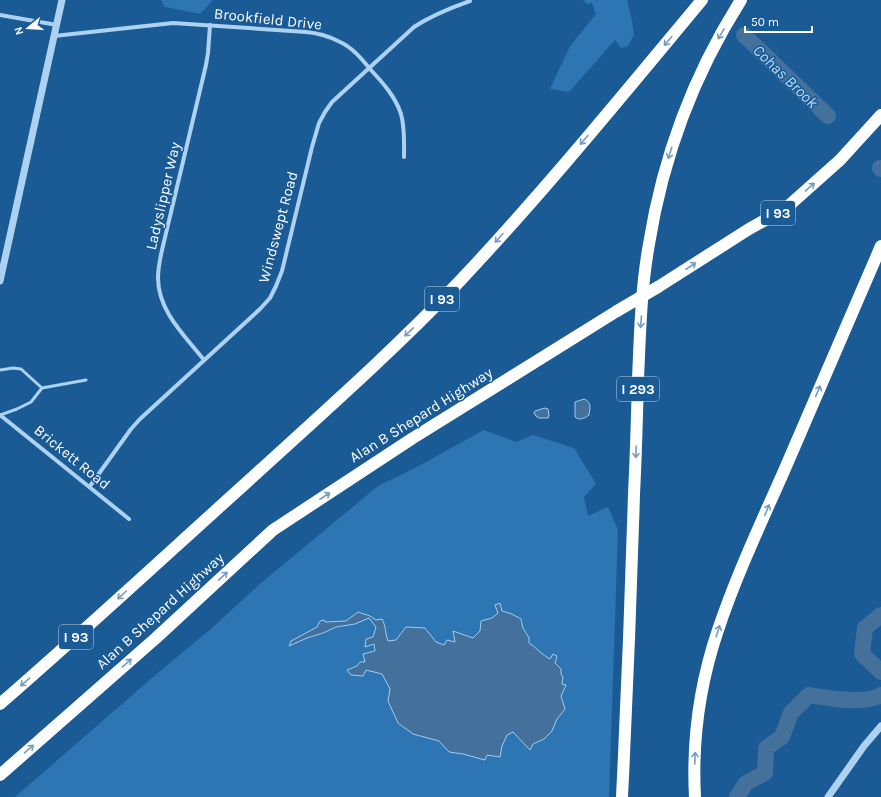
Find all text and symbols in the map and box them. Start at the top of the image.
street label: Brookfield Drive [213,4,323,34]
north arrow [8,8,48,48]
scale bar [745,8,812,34]
text: 50 m [751,15,779,29]
text: N [12,25,26,37]
one-way arrow [717,27,725,39]
one-way arrow [664,35,673,46]
water label: Cohas Brook [749,41,823,113]
one-way arrow [580,135,589,145]
street label: Ladyslipper Way [142,140,184,252]
one-way arrow [666,146,673,159]
street label: Windswept Road [254,169,302,285]
one-way arrow [805,182,815,192]
road number: I 93 [761,201,795,225]
one-way arrow [495,233,504,243]
one-way arrow [685,262,696,271]
road number: I 93 [425,287,459,311]
one-way arrow [637,315,644,328]
one-way arrow [404,327,414,337]
street label: Alan B Shepard Highway [346,364,496,466]
road number: I 293 [617,377,659,401]
one-way arrow [815,385,822,397]
street label: Brickett Road [30,421,114,493]
one-way arrow [632,445,640,458]
one-way arrow [319,492,330,500]
one-way arrow [763,505,771,517]
street label: Alan B Shepard Highway [93,549,227,673]
one-way arrow [218,571,228,581]
one-way arrow [117,591,127,600]
one-way arrow [715,624,722,637]
road number: I 93 [59,625,93,649]
one-way arrow [122,659,132,668]
one-way arrow [20,678,30,687]
one-way arrow [24,744,34,753]
one-way arrow [691,752,699,765]

